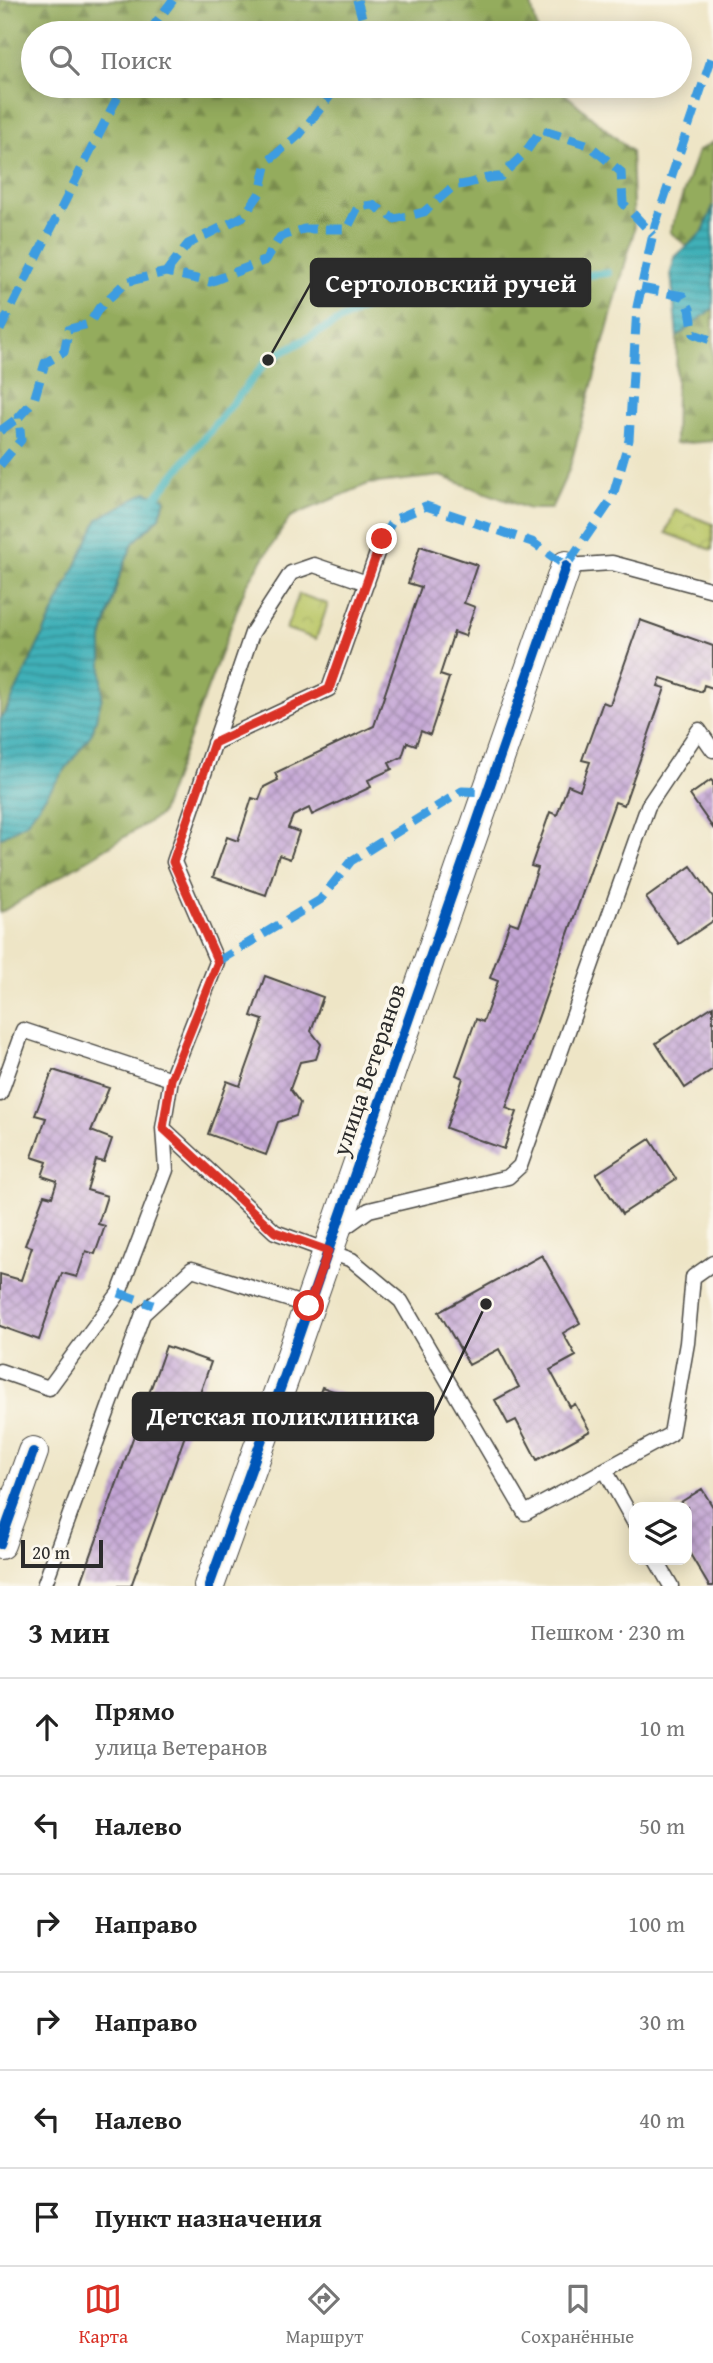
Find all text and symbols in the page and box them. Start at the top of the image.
search box [21,21,692,98]
text: Поиск [101,40,172,79]
icon: search [45,41,83,79]
callout: Сертоловский ручей [311,259,590,306]
text: Сертоловский ручей [326,263,576,302]
route end [366,523,397,554]
street label: улица Ветеранов [322,979,414,1162]
route start [293,1290,324,1321]
callout: Детская поликлиника [133,1393,433,1440]
text: Детская поликлиника [146,1396,420,1435]
map controls [629,1502,692,1565]
button: layers [629,1502,692,1565]
scale bar [21,1537,103,1569]
text: 20 m [32,1538,70,1566]
text: 3 мин [28,1610,110,1654]
text: Пешком · 230 m [531,1615,685,1648]
text: Прямо [95,1691,175,1730]
icon: ahead [28,1708,66,1746]
text: 10 m [639,1711,685,1744]
text: улица Ветеранов [95,1730,268,1763]
icon: left [28,1806,66,1844]
text: Налево [95,1806,182,1845]
text: 50 m [639,1809,685,1842]
icon: right [28,1904,66,1942]
text: Направо [95,1904,197,1943]
text: 100 m [628,1907,685,1940]
icon: right [28,2002,66,2040]
text: Направо [95,2002,197,2041]
text: 30 m [639,2005,685,2038]
icon: left [28,2100,66,2138]
text: Налево [95,2100,182,2139]
text: 40 m [639,2103,685,2136]
icon: arrive [28,2198,66,2236]
text: Пункт назначения [95,2198,322,2237]
tab: Карта [79,2280,128,2350]
tab: Маршрут [286,2280,363,2350]
tab: Сохранённые [521,2280,634,2350]

